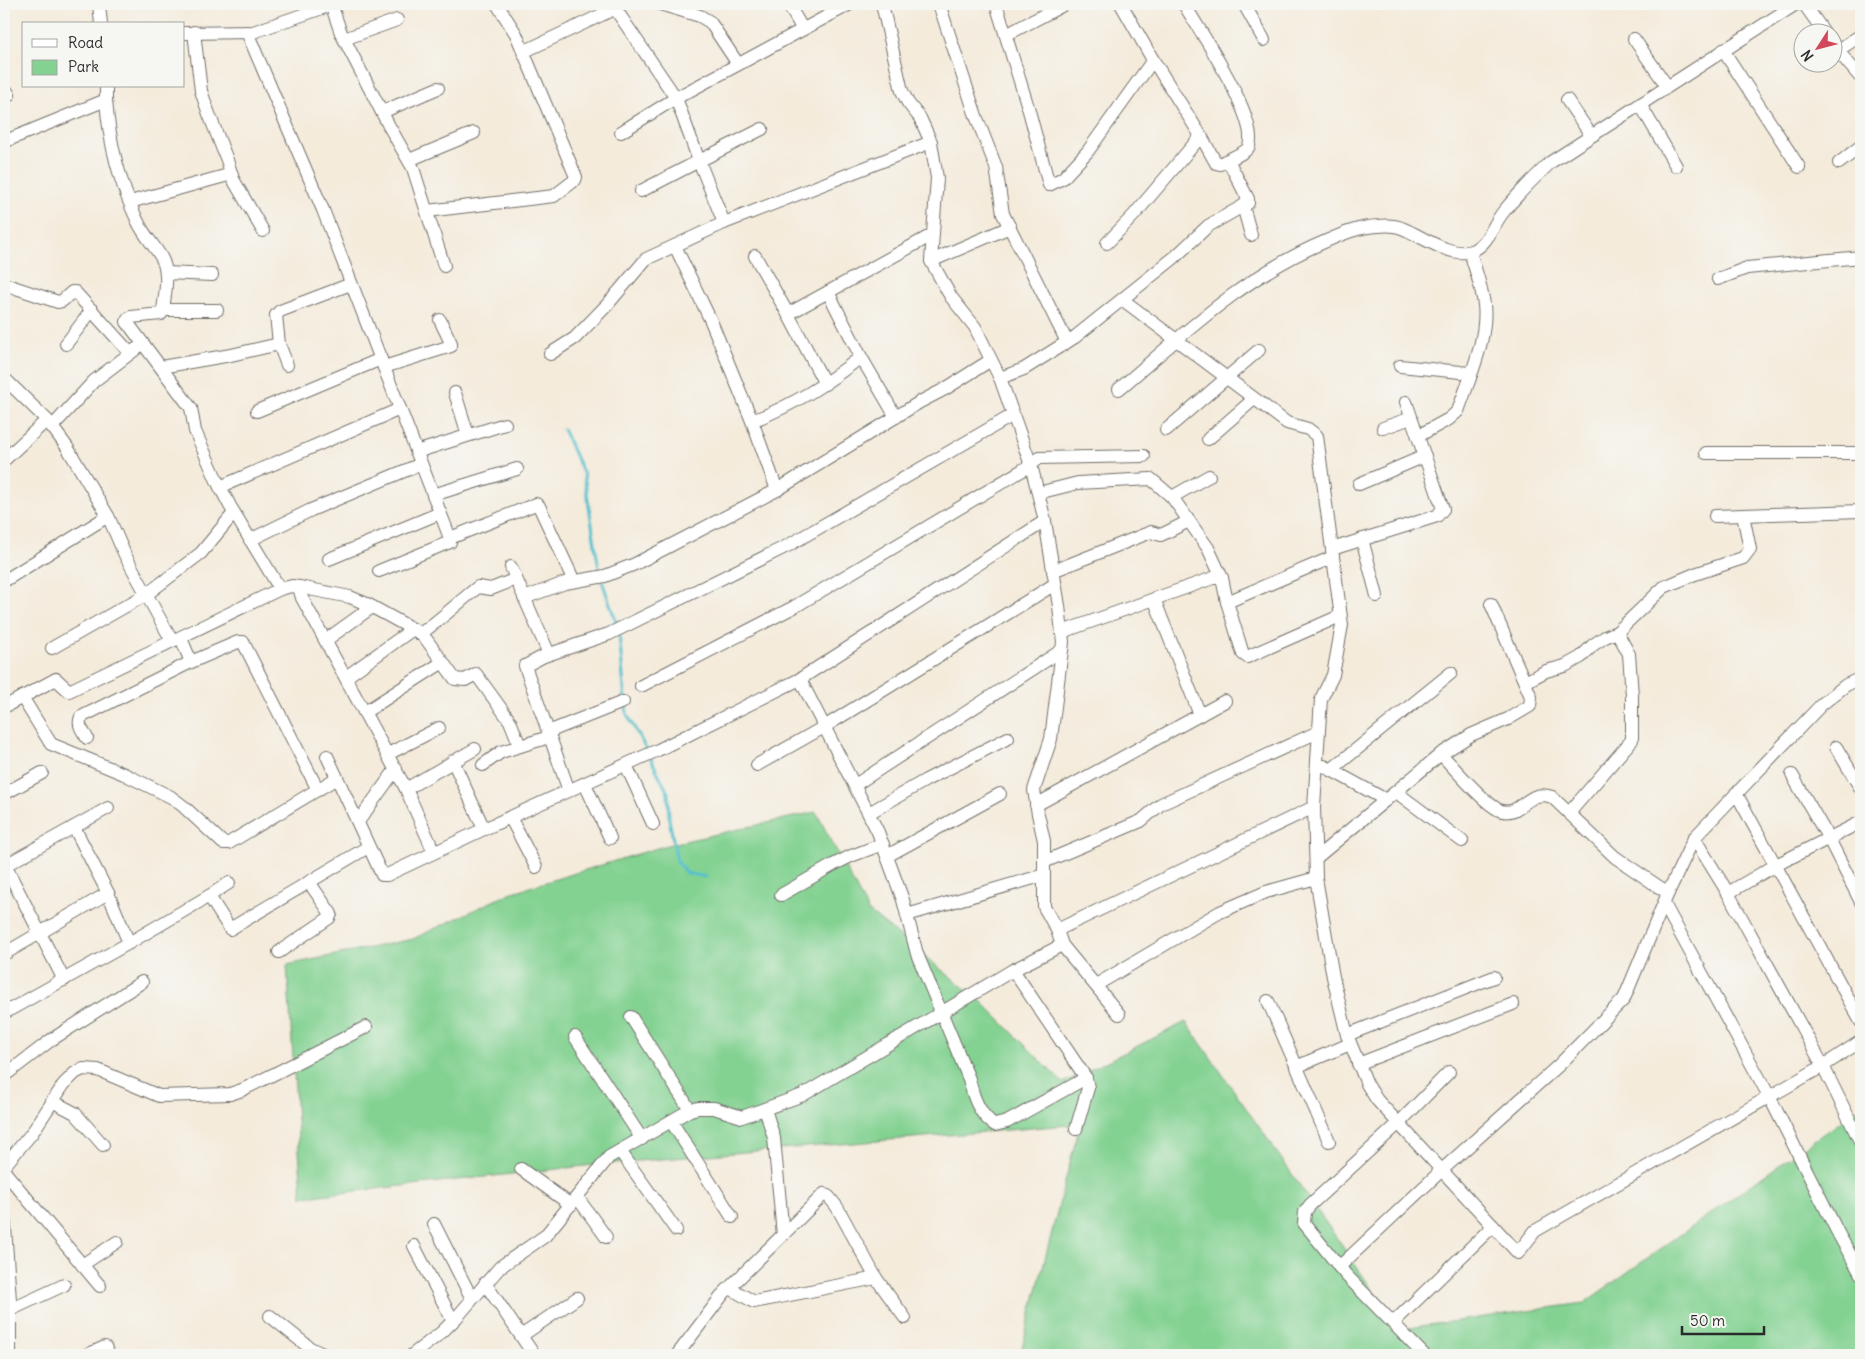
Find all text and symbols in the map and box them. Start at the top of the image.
legend [22,22,185,88]
north arrow [1792,22,1842,72]
text: Road [68,33,103,52]
text: N [1797,46,1818,65]
text: Park [68,57,99,76]
scale bar [1682,1304,1765,1336]
text: 50 m [1690,1311,1725,1330]

